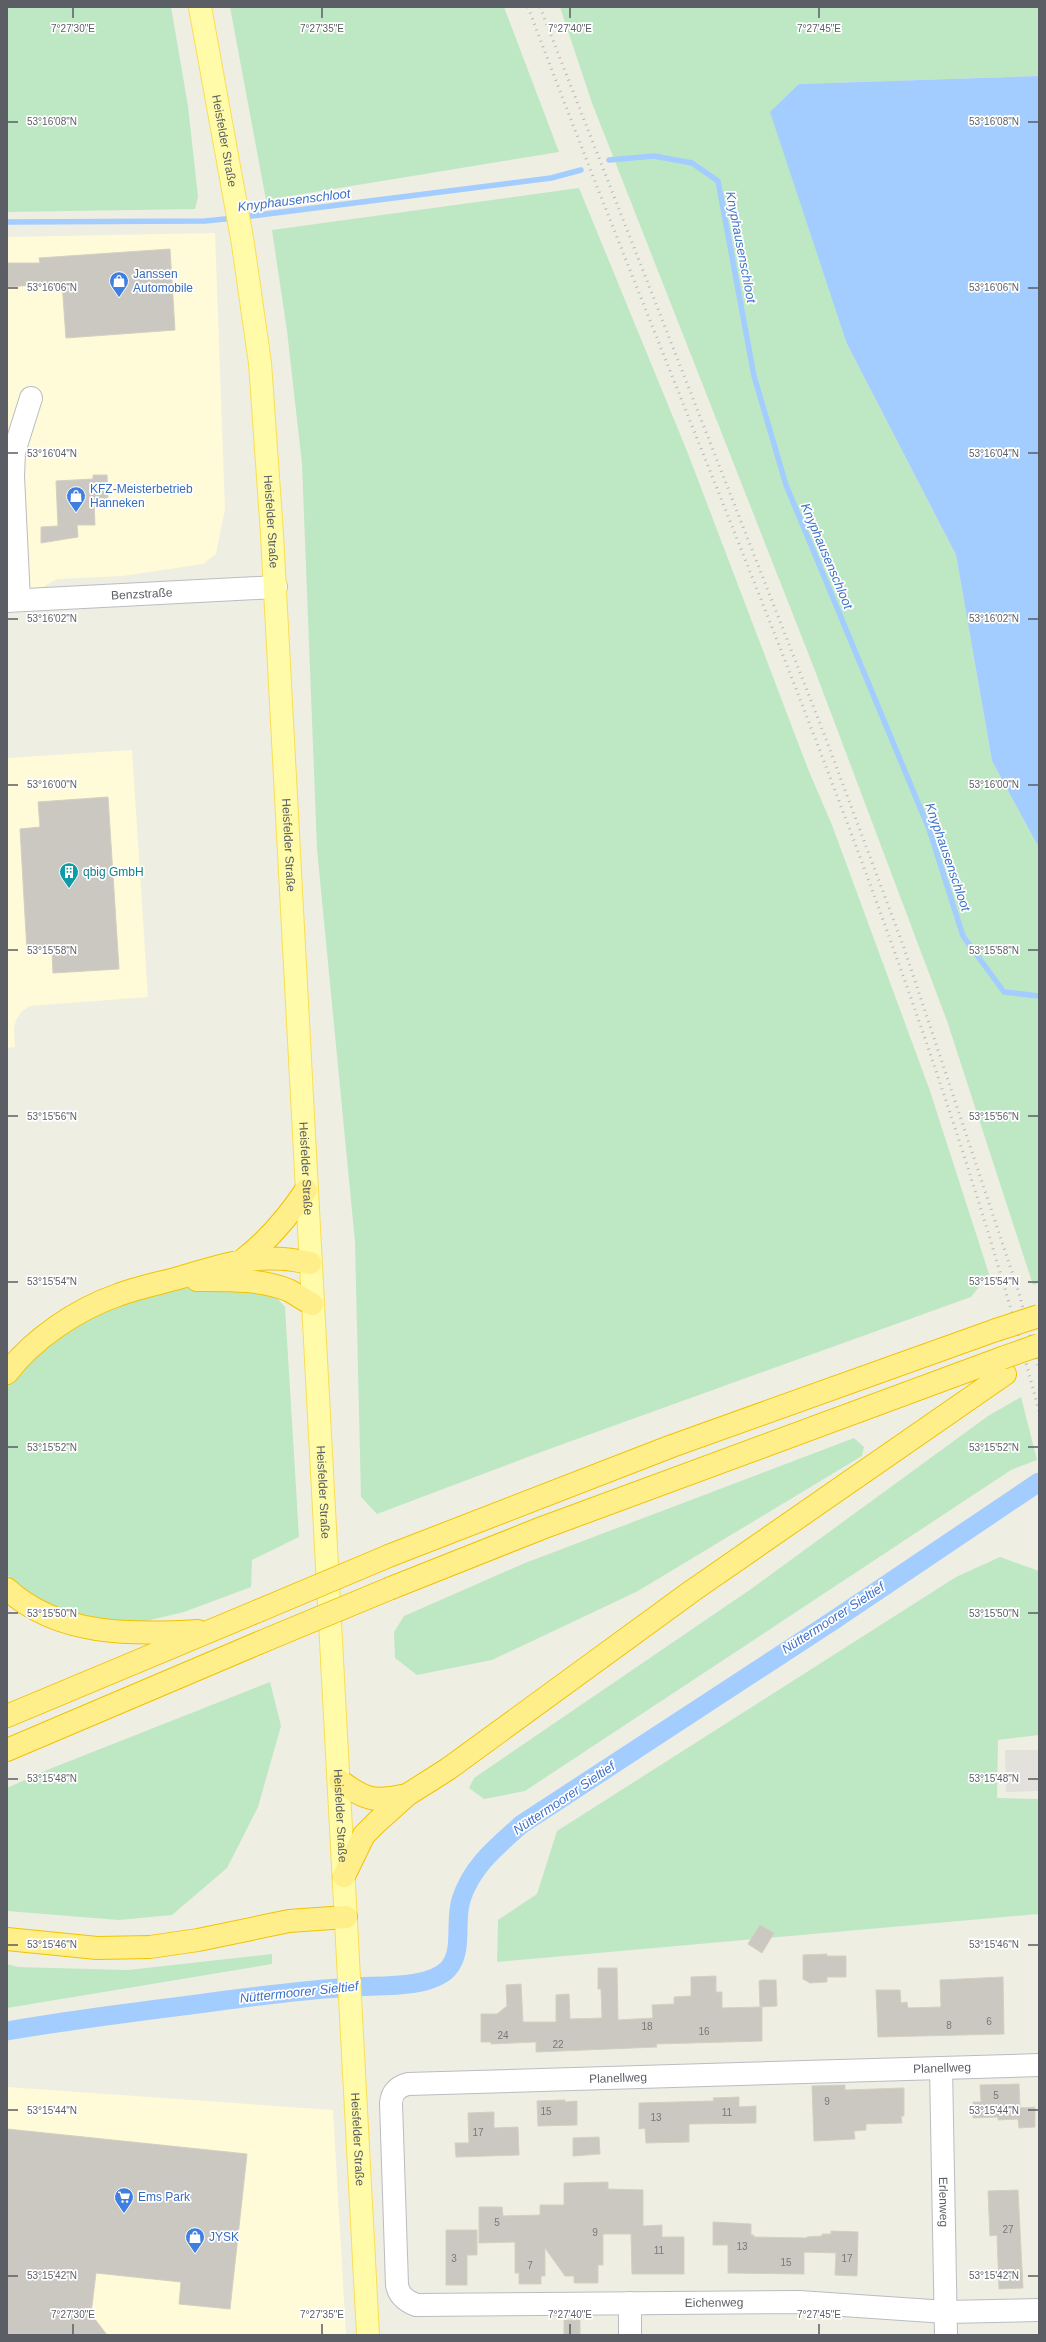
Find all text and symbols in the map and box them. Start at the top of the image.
text: 7°27'30"E [51,23,95,34]
text: 7°27'35"E [300,23,344,34]
text: 7°27'40"E [548,23,592,34]
text: 7°27'45"E [797,23,841,34]
street label: Heisfelder Straße [209,94,240,188]
text: 53°16'08"N [27,116,77,127]
text: 53°16'08"N [969,116,1019,127]
water label: Knyphausenschloot [237,185,353,214]
water label: Knyphausenschloot [723,190,759,305]
place label: Janssen Automobile [133,267,193,295]
shop icon: Janssen Automobile [108,270,130,298]
text: 53°16'06"N [27,282,77,293]
text: 53°16'06"N [969,282,1019,293]
text: 53°16'04"N [27,448,77,459]
text: 53°16'04"N [969,448,1019,459]
street label: Heisfelder Straße [261,474,281,569]
place label: KFZ-Meisterbetrieb Hanneken [90,482,193,510]
shop icon: KFZ-Meisterbetrieb Hanneken [65,485,87,513]
water label: Knyphausenschloot [798,501,857,612]
street label: Benzstraße [111,585,173,603]
text: 53°16'02"N [27,613,77,624]
text: 53°16'02"N [969,613,1019,624]
text: 53°16'00"N [27,779,77,790]
text: 53°16'00"N [969,779,1019,790]
street label: Heisfelder Straße [279,798,298,892]
water label: Knyphausenschloot [922,801,974,914]
building icon: qbig GmbH [58,861,80,889]
place label: qbig GmbH [83,865,144,879]
text: 53°15'58"N [27,945,77,956]
text: 53°15'58"N [969,945,1019,956]
text: 53°15'56"N [27,1111,77,1122]
text: 53°15'56"N [969,1111,1019,1122]
street label: Heisfelder Straße [296,1122,315,1216]
text: 53°15'54"N [27,1276,77,1287]
text: 53°15'54"N [969,1276,1019,1287]
text: 53°15'52"N [27,1442,77,1453]
text: 53°15'52"N [969,1442,1019,1453]
street label: Heisfelder Straße [314,1445,333,1540]
water label: Nüttermoorer Sieltief [779,1578,888,1657]
text: 53°15'50"N [27,1608,77,1619]
text: 53°15'50"N [969,1608,1019,1619]
water label: Nüttermoorer Sieltief [510,1758,619,1838]
street label: Heisfelder Straße [331,1769,350,1863]
text: 53°15'48"N [27,1773,77,1784]
text: 53°15'48"N [969,1773,1019,1784]
text: 53°15'46"N [27,1939,77,1950]
text: 53°15'46"N [969,1939,1019,1950]
water label: Nüttermoorer Sieltief [239,1978,360,2006]
house number: 6 [986,2016,992,2027]
house number: 8 [946,2020,952,2031]
house number: 18 [641,2021,653,2032]
house number: 16 [698,2026,710,2037]
house number: 24 [497,2030,509,2041]
house number: 22 [552,2039,564,2050]
street label: Planellweg [913,2060,971,2076]
street label: Planellweg [589,2070,647,2086]
house number: 5 [993,2090,999,2101]
street label: Heisfelder Straße [348,2092,367,2187]
house number: 9 [824,2096,830,2107]
text: 53°15'44"N [27,2105,77,2116]
text: 53°15'44"N [969,2105,1019,2116]
house number: 15 [540,2106,552,2117]
house number: 11 [722,2107,733,2118]
house number: 13 [650,2112,662,2123]
house number: 17 [472,2127,484,2138]
street label: Erlenweg [936,2177,951,2227]
supermarket icon: Ems Park [113,2186,135,2214]
place label: Ems Park [138,2190,191,2204]
house number: 5 [494,2217,500,2228]
house number: 27 [1002,2224,1014,2235]
shop icon: JYSK [184,2226,206,2254]
house number: 9 [592,2227,598,2238]
place label: JYSK [209,2230,239,2244]
house number: 13 [736,2241,748,2252]
house number: 11 [654,2245,665,2256]
house number: 3 [451,2253,457,2264]
house number: 17 [841,2253,853,2264]
house number: 15 [780,2257,792,2268]
house number: 7 [527,2260,533,2271]
text: 53°15'42"N [27,2270,77,2281]
text: 53°15'42"N [969,2270,1019,2281]
street label: Eichenweg [685,2295,744,2310]
text: 7°27'30"E [51,2309,95,2320]
text: 7°27'35"E [300,2309,344,2320]
text: 7°27'40"E [548,2309,592,2320]
text: 7°27'45"E [797,2309,841,2320]

